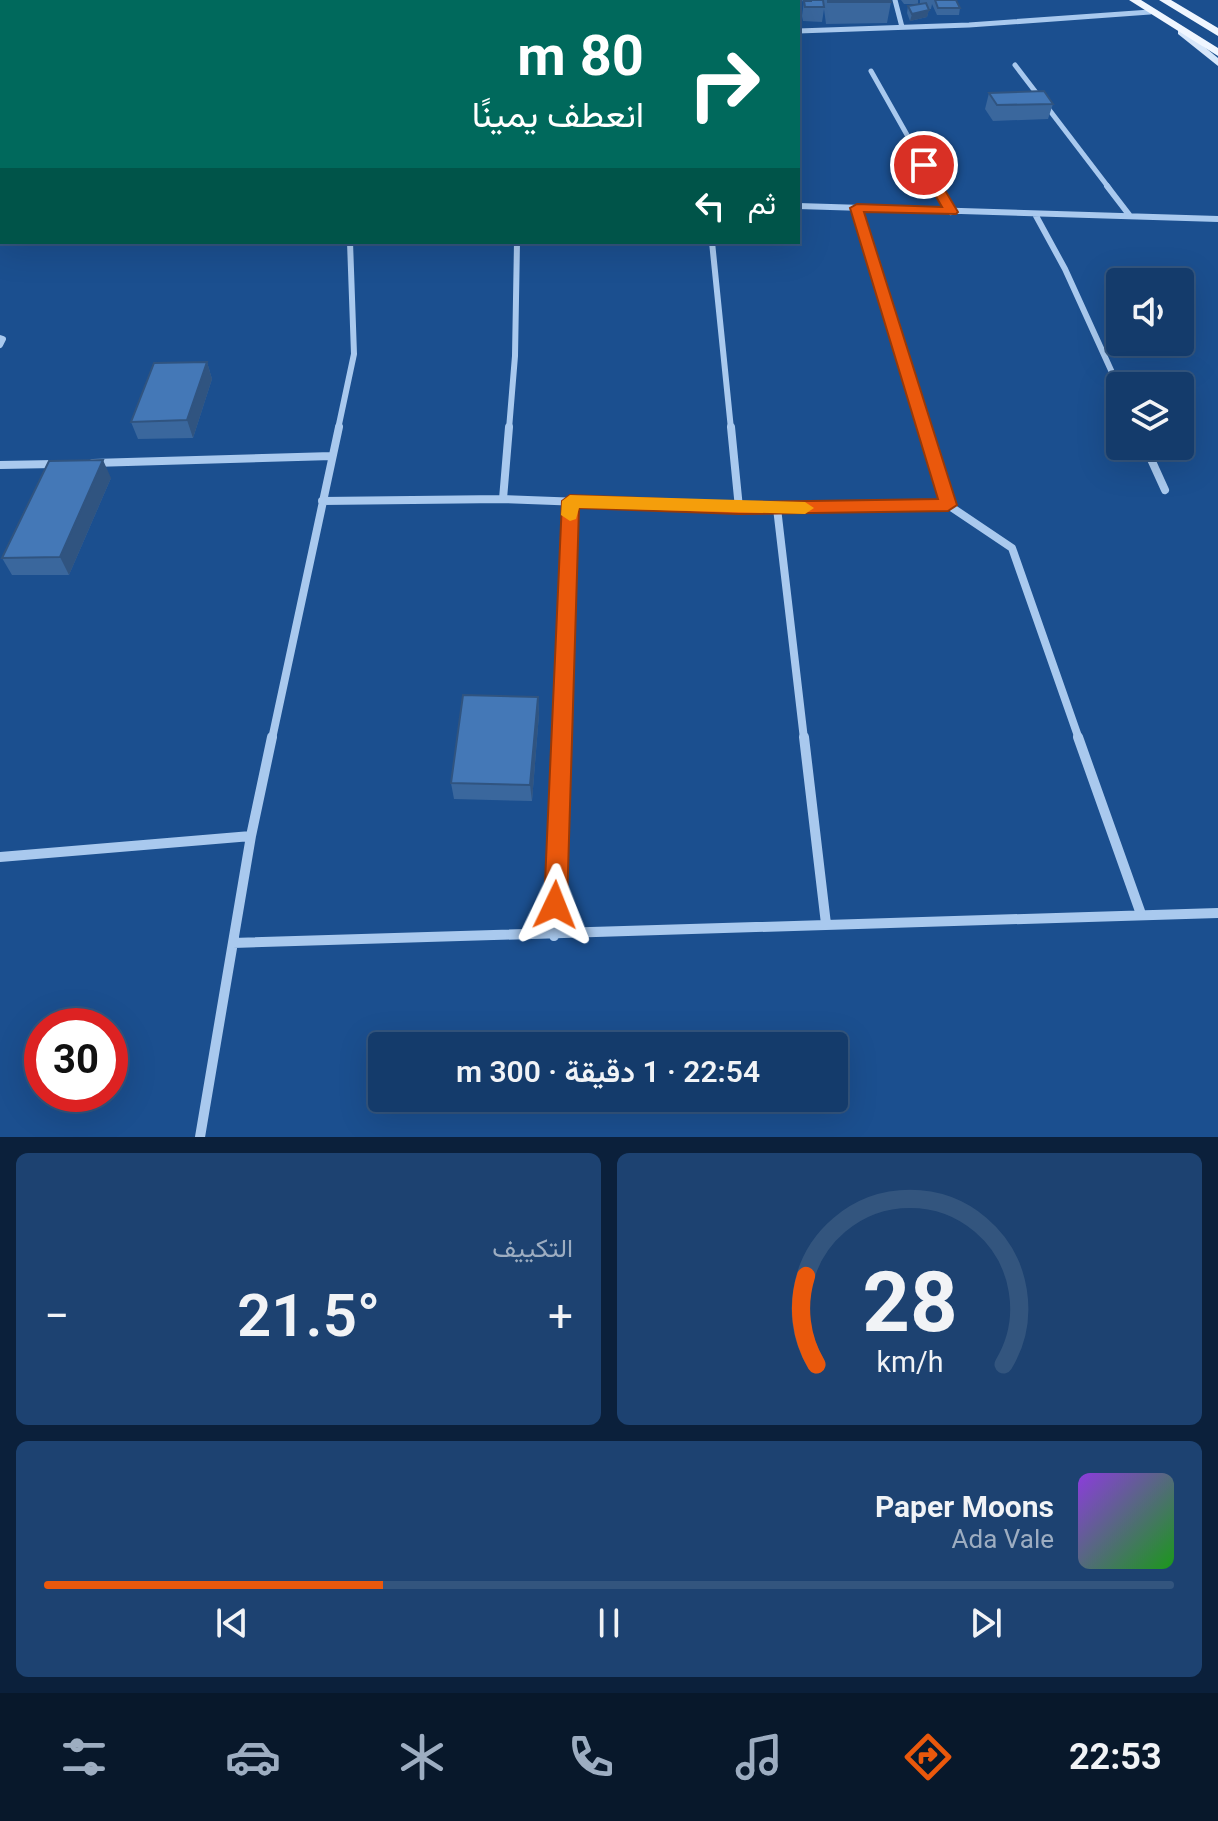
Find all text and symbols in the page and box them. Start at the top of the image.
text: 80 m [517,23,644,89]
icon: right [672,32,776,136]
text: انعطف يمينًا [472,94,644,136]
pin [890,131,958,199]
icon: arrive [902,143,946,187]
icon: left [688,184,732,228]
text: ثم [748,186,776,221]
map controls [1106,268,1194,460]
button: sound [1106,268,1194,356]
button: layers [1106,372,1194,460]
position arrow [513,863,597,947]
speed limit sign: 30 [24,1008,128,1112]
text: 22:54 · 1 دقيقة · 300 m [456,1054,760,1089]
text: التكييف [492,1233,573,1263]
text: 28 [862,1254,957,1351]
text: 21.5° [237,1280,380,1351]
text: − [44,1290,69,1342]
text: + [548,1290,573,1342]
text: km/h [876,1345,943,1379]
text: Paper Moons [875,1489,1054,1524]
text: Ada Vale [952,1524,1054,1554]
icon: previous [210,1601,254,1645]
icon: pause [587,1601,631,1645]
icon: next [964,1601,1008,1645]
icon: filters [56,1729,112,1785]
icon: car [225,1729,281,1785]
icon: climate [394,1729,450,1785]
icon: phone [563,1729,619,1785]
icon: music [731,1729,787,1785]
icon: directions [900,1729,956,1785]
text: 22:53 [1069,1736,1162,1778]

